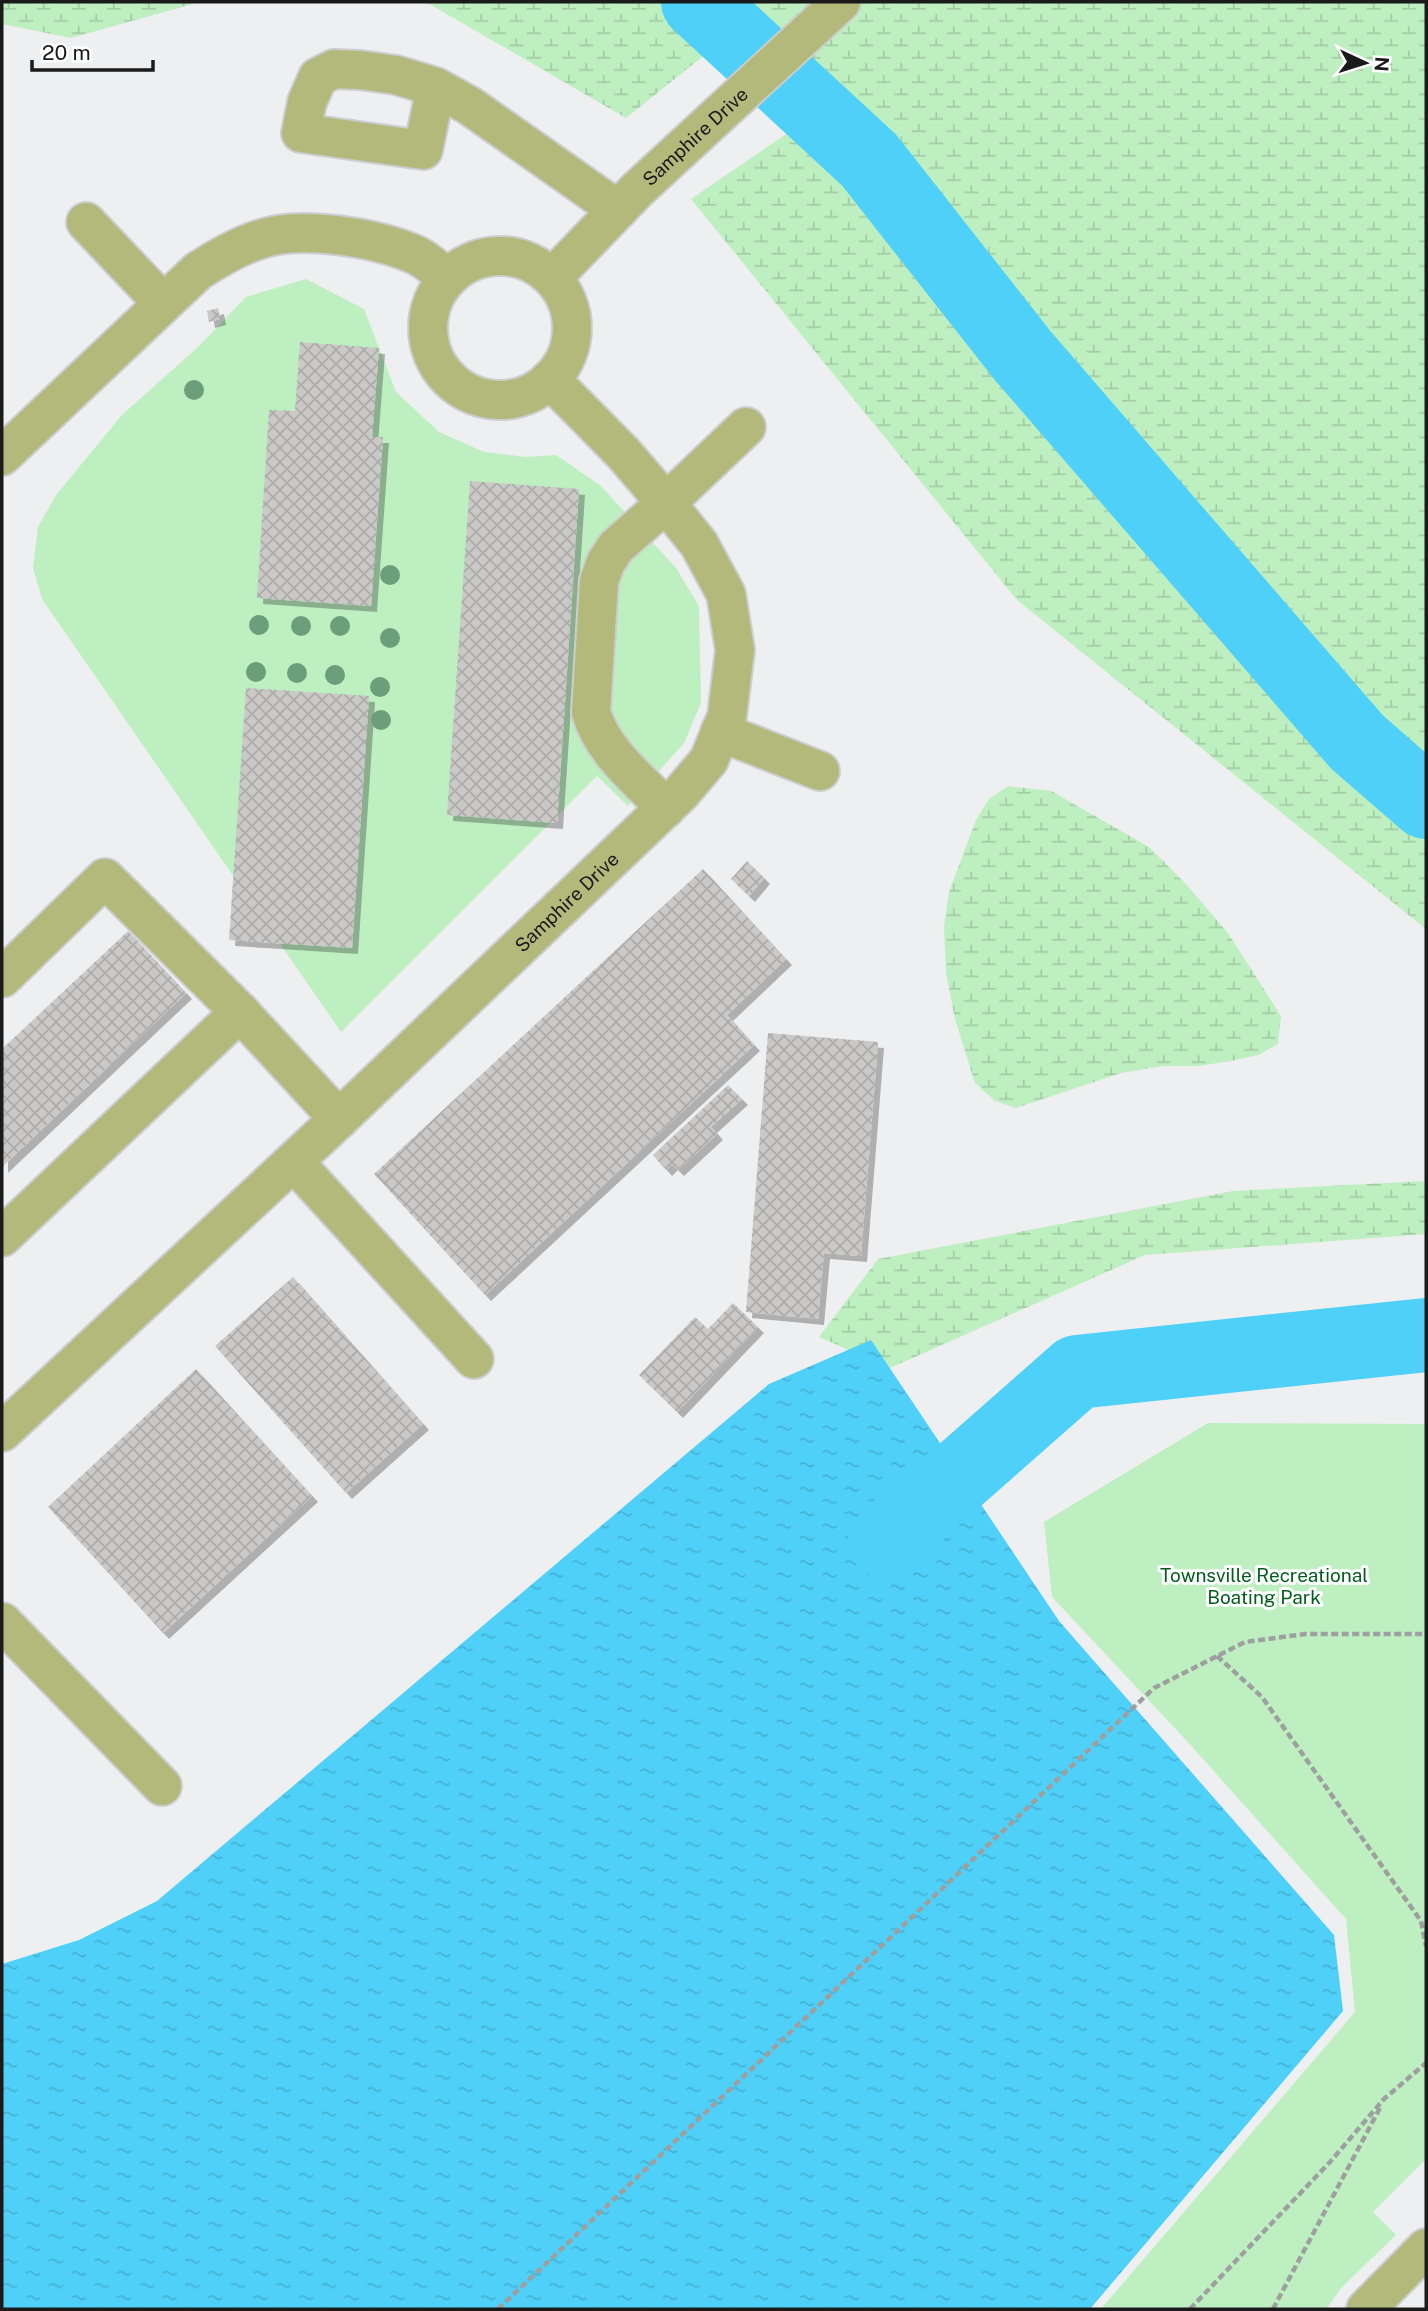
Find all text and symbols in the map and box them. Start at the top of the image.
scale bar [32,28,152,72]
north arrow [1330,28,1400,98]
text: 20 m [42,40,91,65]
text: N [1370,56,1393,72]
street label: Samphire Drive [638,83,752,190]
street label: Samphire Drive [510,848,623,957]
park label: Townsville Recreational Boating Park [1160,1564,1368,1608]

